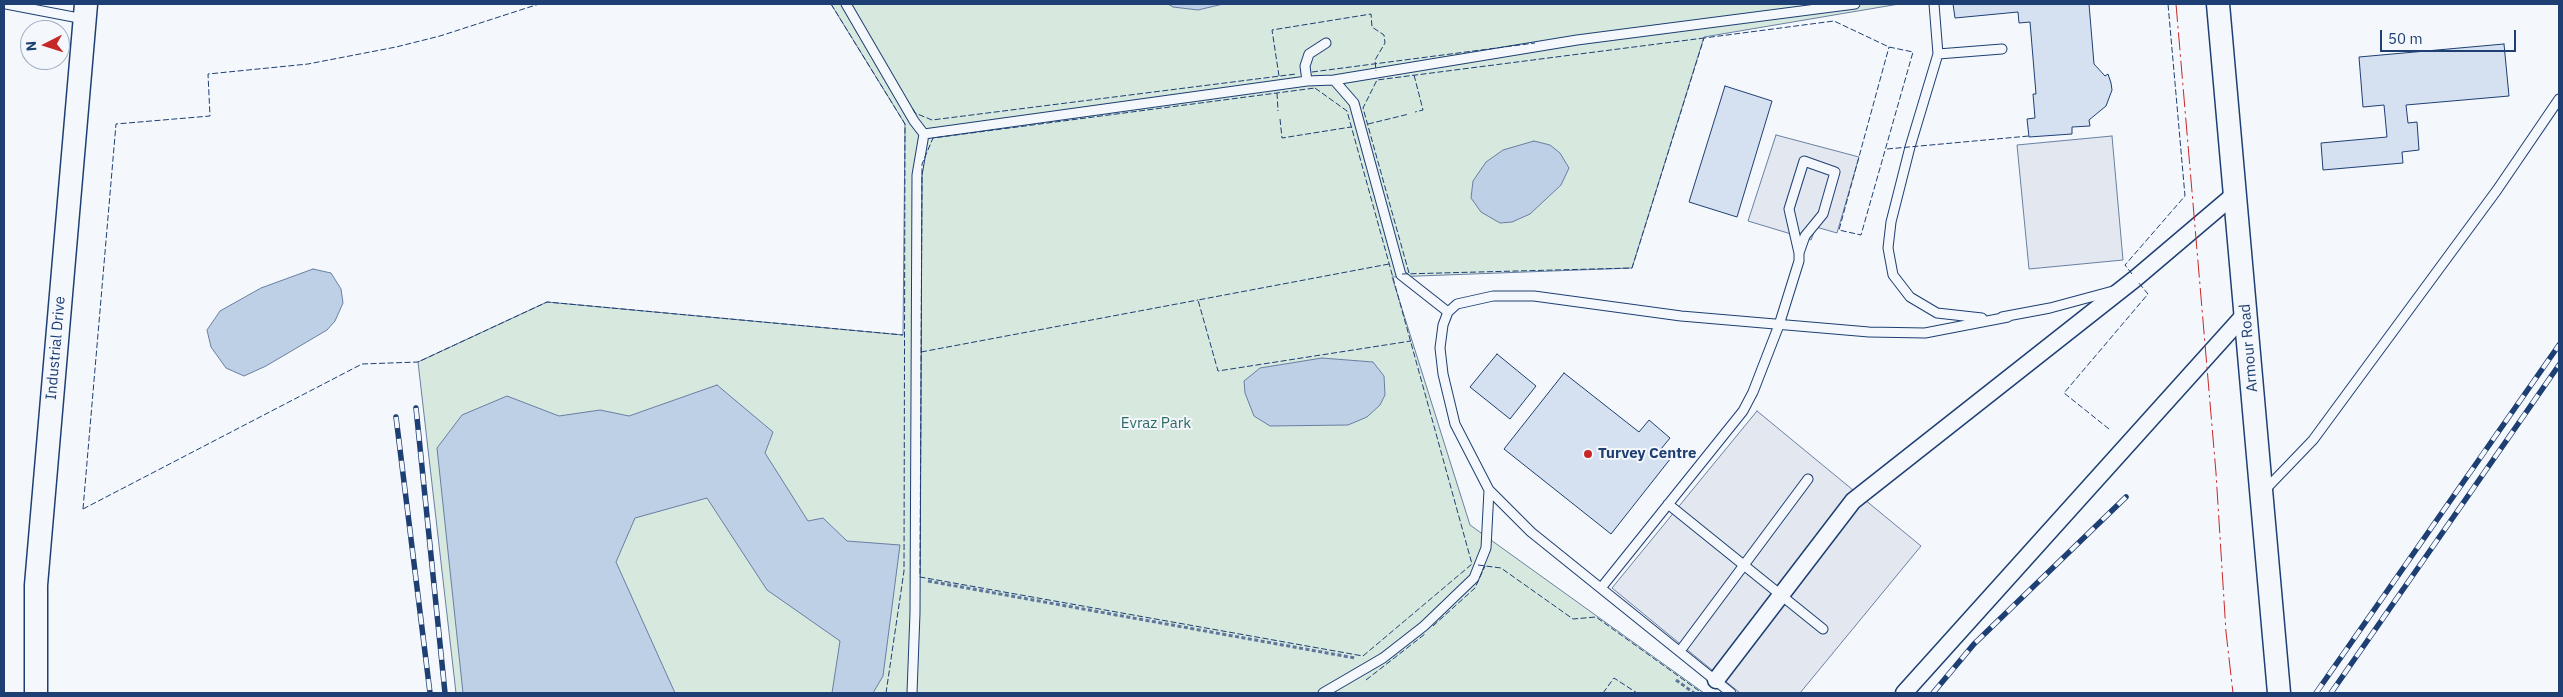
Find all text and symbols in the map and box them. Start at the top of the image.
north arrow [20,20,70,70]
scale bar [2383,20,2519,52]
text: 50 m [2388,29,2423,48]
text: N [22,40,40,52]
street label: Industrial Drive [43,295,69,401]
street label: Armour Road [2236,303,2262,393]
park label: Evraz Park [1121,415,1191,433]
place label: Turvey Centre [1598,445,1696,463]
marker: Turvey Centre [1582,448,1594,460]

